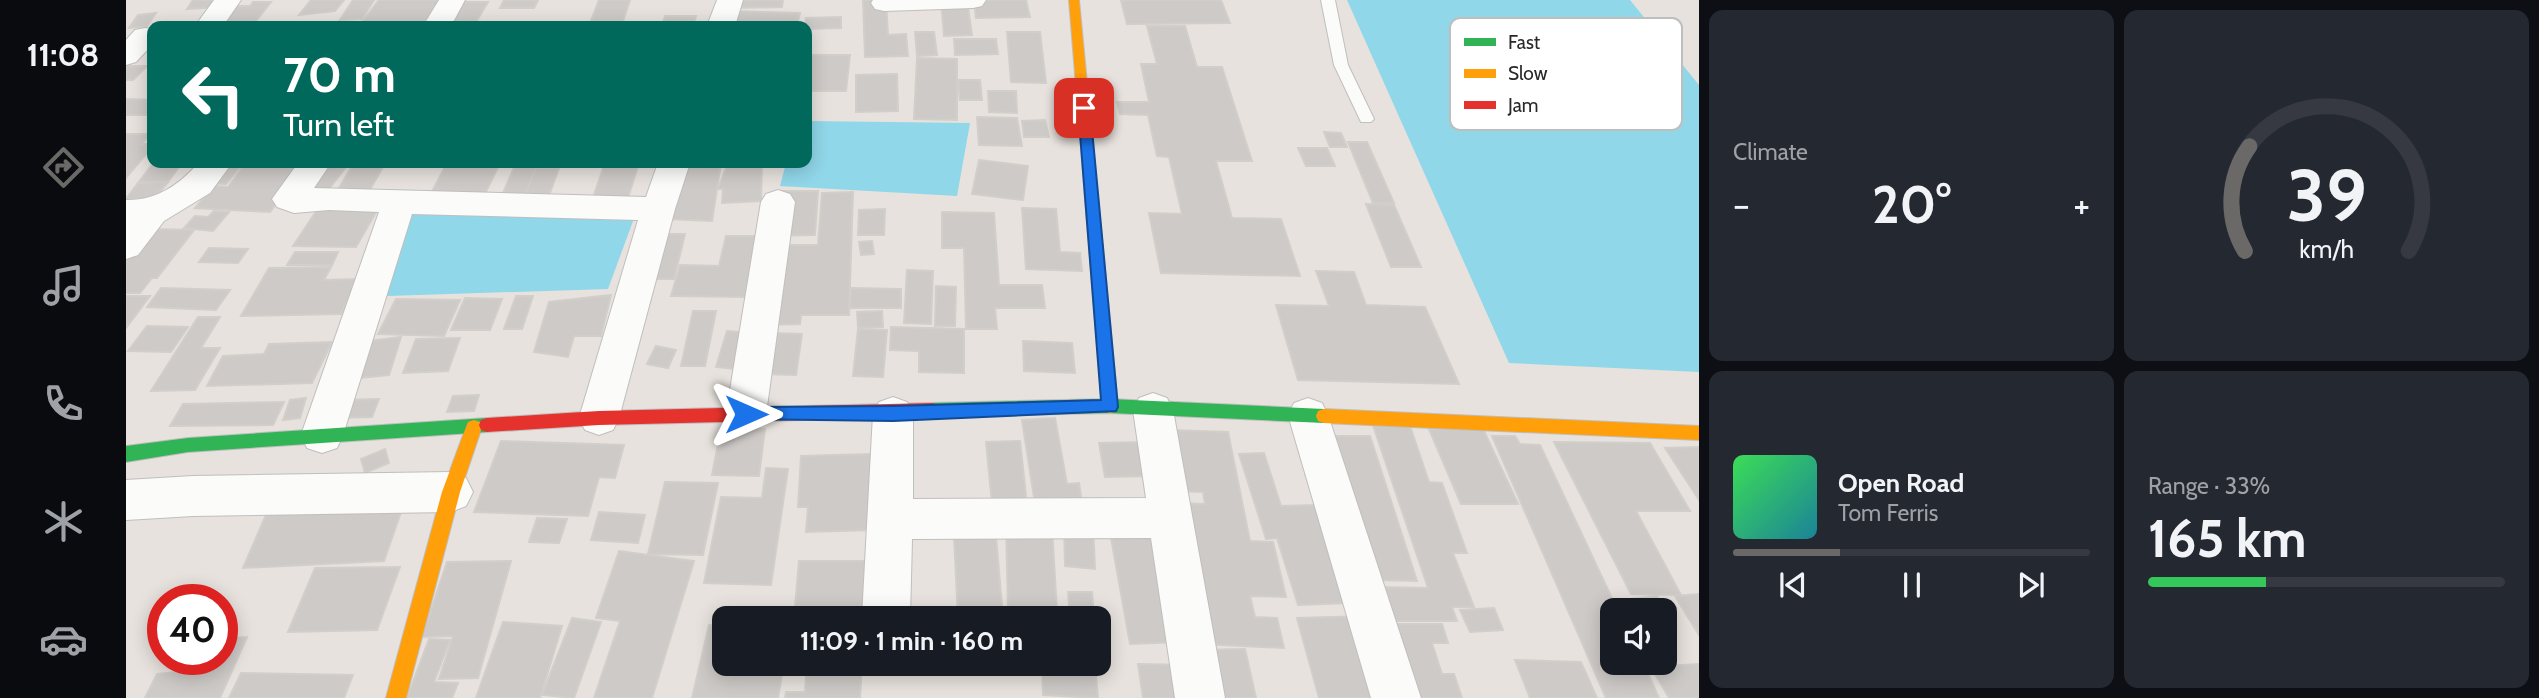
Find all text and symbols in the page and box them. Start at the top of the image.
legend [1450,18,1682,130]
text: Fast [1508,31,1541,54]
text: 11:08 [27,35,99,74]
text: 70 m [283,45,396,104]
icon: left [168,49,259,140]
text: Slow [1508,62,1548,85]
pin [1054,78,1114,138]
icon: arrive [1065,89,1103,127]
text: Jam [1507,94,1538,117]
text: Turn left [283,105,394,144]
text: Climate [1733,138,1808,166]
icon: directions [39,143,88,192]
text: 39 [2286,152,2367,240]
text: 20° [1872,173,1951,236]
text: − [1733,181,1750,228]
text: + [2073,181,2090,228]
text: km/h [2299,234,2354,264]
icon: music [39,261,88,310]
position arrow [709,377,783,451]
icon: phone [39,379,88,428]
text: Open Road [1838,467,1964,499]
text: Range · 33% [2148,472,2270,500]
icon: climate [39,497,88,546]
text: Tom Ferris [1838,499,1938,527]
text: 165 km [2148,507,2306,570]
icon: previous [1774,566,1812,604]
icon: pause [1893,566,1931,604]
icon: next [2012,566,2050,604]
speed limit sign: 40 [147,584,238,675]
map controls [1600,598,1677,675]
button: sound [1600,598,1677,675]
icon: car [39,615,88,664]
text: 11:09 · 1 min · 160 m [800,625,1023,657]

